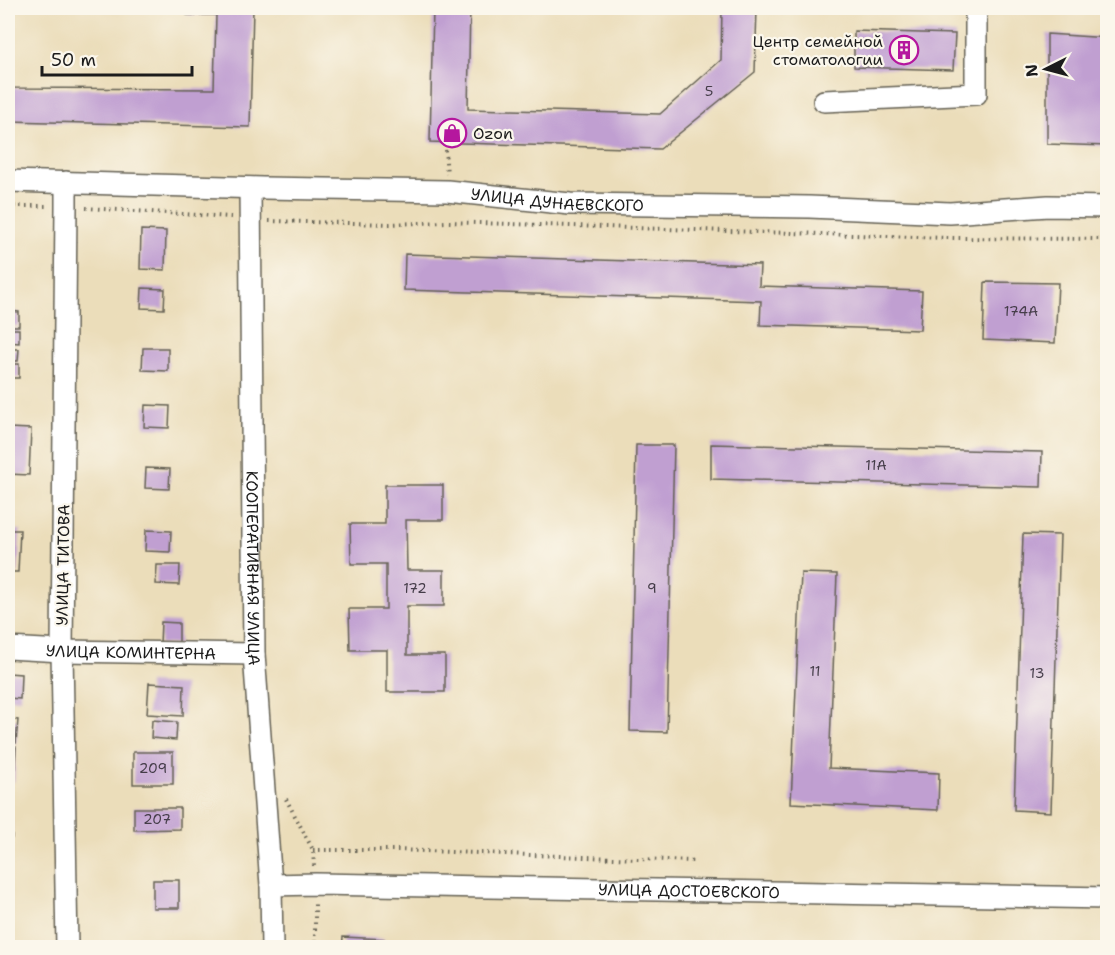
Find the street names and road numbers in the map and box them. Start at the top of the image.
street label: УЛИЦА ДУНАЕВСКОГО [470,183,644,215]
street label: КООПЕРАТИВНАЯ УЛИЦА [242,471,265,666]
street label: УЛИЦА ТИТОВА [51,504,75,626]
street label: УЛИЦА КОМИНТЕРНА [45,640,216,664]
street label: УЛИЦА ДОСТОЕВСКОГО [598,878,780,903]

